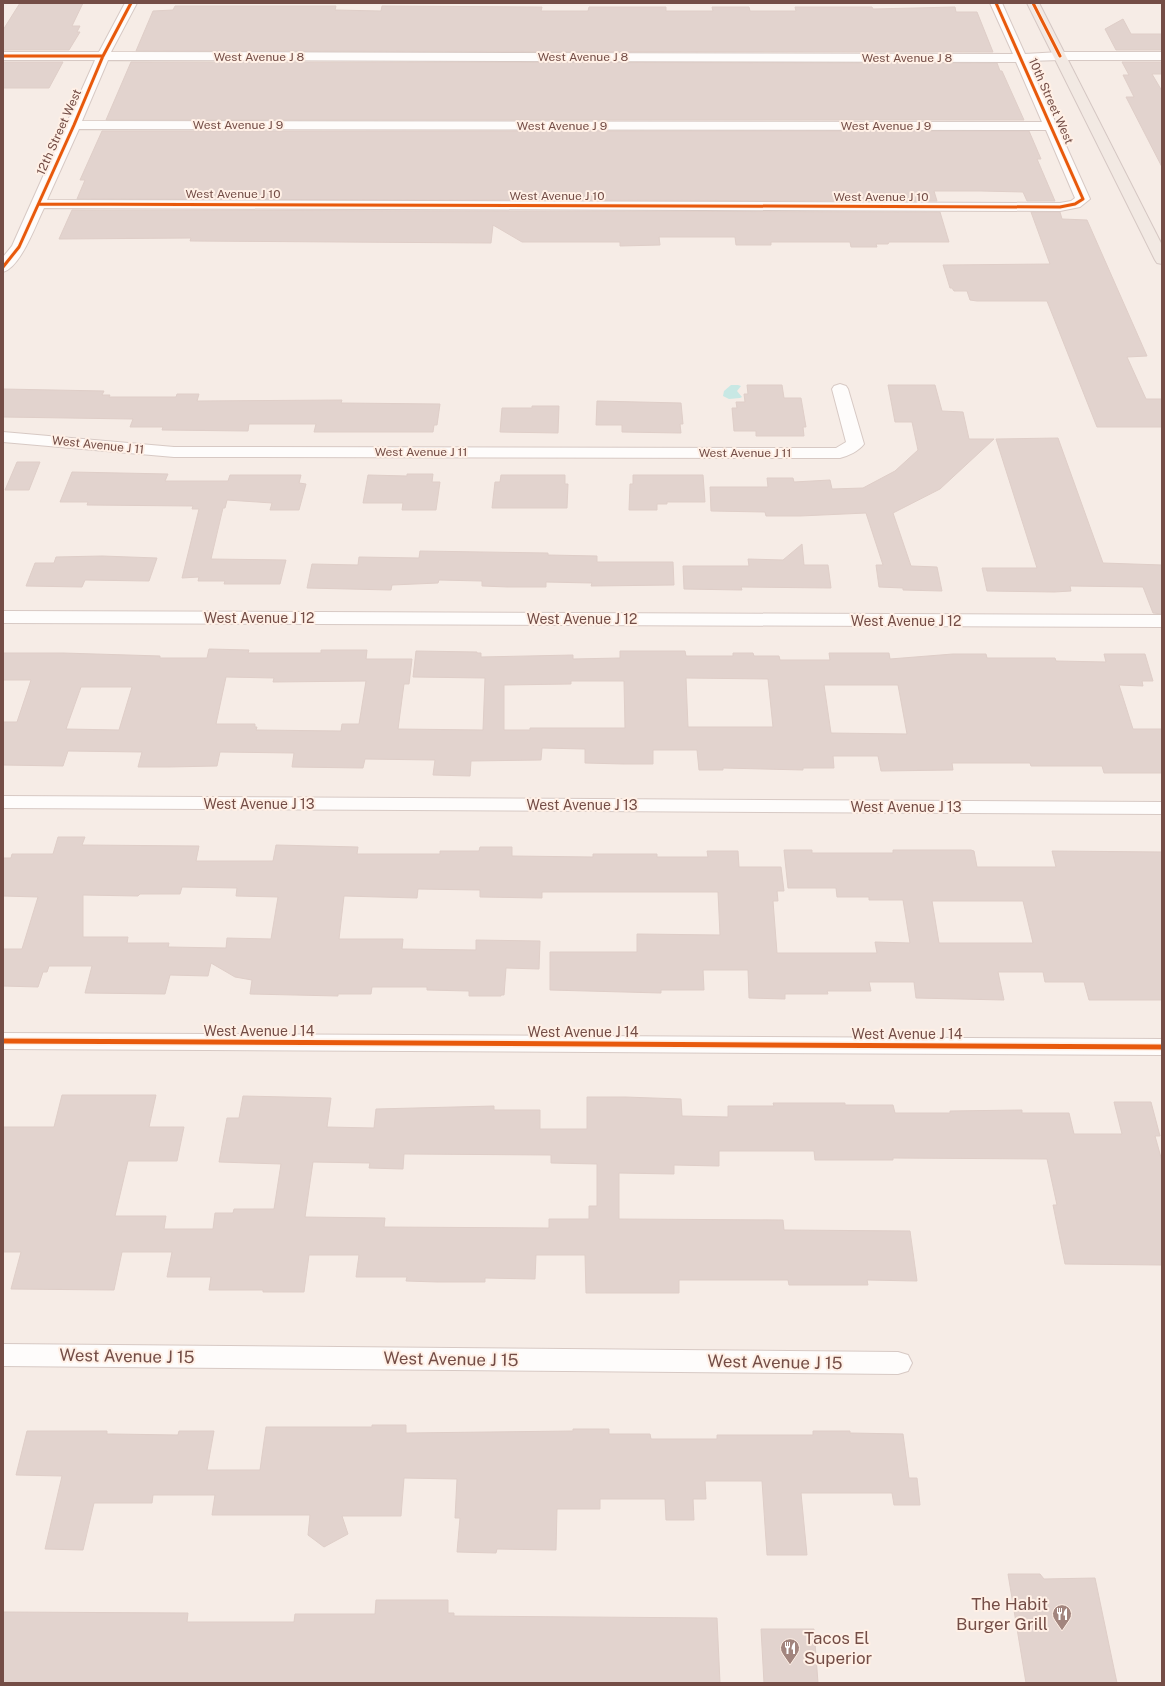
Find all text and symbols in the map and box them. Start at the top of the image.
street label: West Avenue J 8 [214,50,305,64]
street label: West Avenue J 8 [538,50,629,64]
street label: West Avenue J 8 [862,51,953,65]
street label: 10th Street West [1026,56,1076,146]
street label: 12th Street West [34,87,84,177]
street label: West Avenue J 9 [193,118,283,132]
street label: West Avenue J 9 [517,119,607,133]
street label: West Avenue J 9 [841,119,931,133]
street label: West Avenue J 10 [185,187,281,201]
street label: West Avenue J 10 [509,189,605,203]
street label: West Avenue J 10 [833,190,929,204]
street label: West Avenue J 11 [51,433,145,457]
street label: West Avenue J 11 [375,445,467,459]
street label: West Avenue J 11 [699,446,791,460]
street label: West Avenue J 12 [204,610,314,626]
street label: West Avenue J 12 [527,611,637,627]
street label: West Avenue J 12 [851,613,961,629]
street label: West Avenue J 13 [203,796,315,812]
street label: West Avenue J 13 [526,797,638,813]
street label: West Avenue J 13 [850,799,962,815]
street label: West Avenue J 14 [203,1023,315,1039]
street label: West Avenue J 14 [527,1024,639,1040]
street label: West Avenue J 14 [851,1026,963,1042]
street label: West Avenue J 15 [59,1345,195,1367]
street label: West Avenue J 15 [383,1348,519,1370]
street label: West Avenue J 15 [707,1351,843,1373]
place label: The Habit Burger Grill [956,1594,1048,1634]
restaurant icon: The Habit Burger Grill [1051,1603,1073,1631]
place label: Tacos El Superior [804,1628,873,1668]
restaurant icon: Tacos El Superior [779,1637,801,1665]

